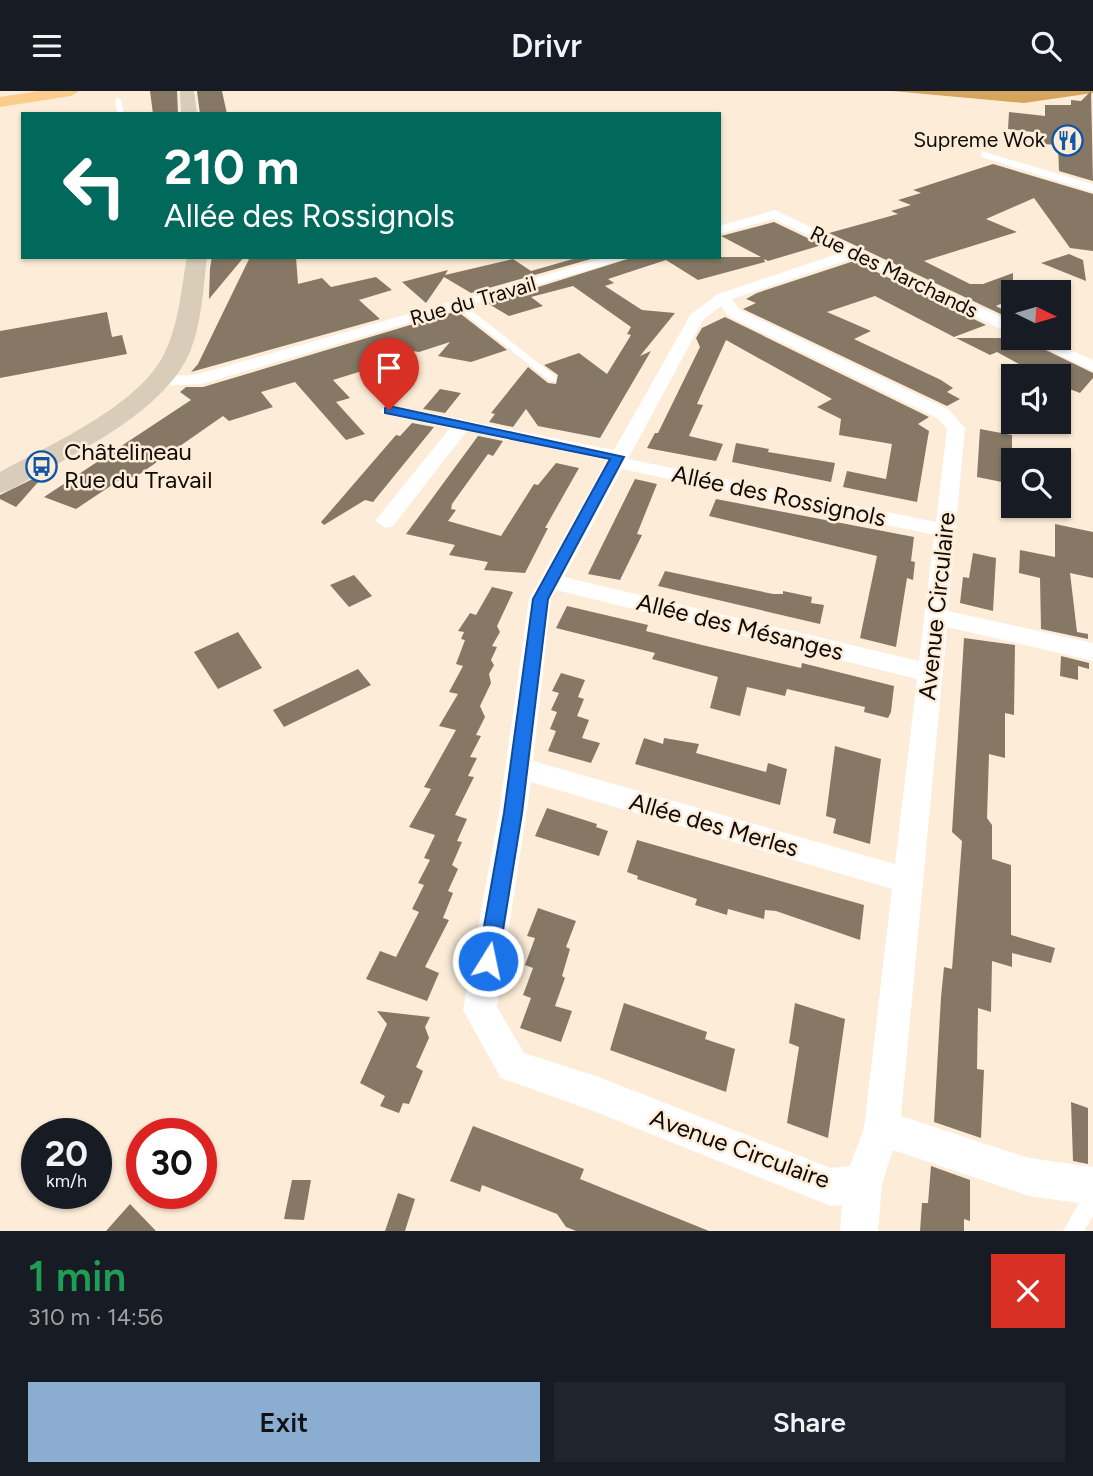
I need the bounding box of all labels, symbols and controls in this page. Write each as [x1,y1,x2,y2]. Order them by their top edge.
icon: menu [28,27,66,65]
text: Drivr [511,27,582,65]
icon: search [1027,27,1065,65]
restaurant icon: Supreme Wok [1051,123,1085,157]
place label: Supreme Wok [913,127,1046,152]
text: 210 m [164,137,299,196]
icon: left [49,140,140,231]
text: Allée des Rossignols [164,197,455,235]
street label: Rue des Marchands [806,220,982,323]
street label: Rue du Travail [407,271,539,330]
north arrow [1001,280,1071,350]
map controls [1001,280,1071,518]
pin [359,338,419,410]
icon: arrive [370,349,408,387]
button: sound [1001,364,1071,434]
place label: Châtelineau Rue du Travail [64,437,212,494]
button: search [1001,448,1071,518]
bus stop icon: Châtelineau Rue du Travail [24,449,58,483]
street label: Allée des Rossignols [669,459,889,532]
street label: Avenue Circulaire [912,511,961,701]
street label: Allée des Mésanges [634,587,846,666]
street label: Allée des Merles [626,787,802,862]
position arrow [451,924,525,998]
street label: Avenue Circulaire [647,1103,834,1194]
speed limit sign: 30 [126,1118,217,1209]
text: 20 [45,1133,88,1175]
text: km/h [46,1170,87,1192]
text: 1 min [28,1251,126,1302]
button: close [991,1254,1065,1328]
text: 310 m · 14:56 [28,1303,163,1331]
button: Exit [28,1382,540,1462]
button: Share [554,1382,1065,1462]

